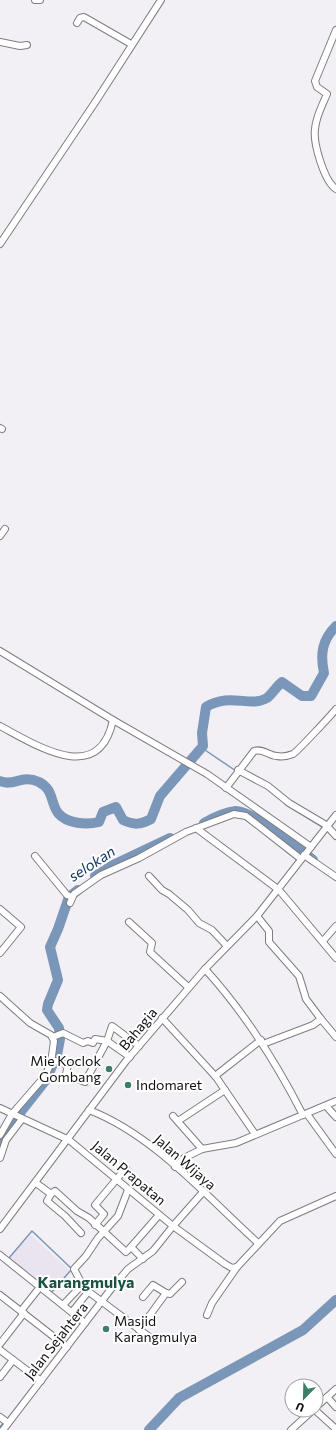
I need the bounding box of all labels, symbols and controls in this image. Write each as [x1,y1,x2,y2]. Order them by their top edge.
water label: selokan [65,841,118,885]
street label: Bahagia [115,1004,160,1053]
place label: Mie Koclok Gombang [30,1052,101,1085]
marker: Mie Koclok Gombang [104,1064,114,1074]
place label: Indomaret [136,1076,203,1093]
marker: Indomaret [123,1080,133,1090]
street label: Jalan Wijaya [151,1130,220,1193]
street label: Jalan Prapatan [89,1137,170,1208]
district label: Karangmulya [37,1272,135,1291]
street label: Jalan Sejahtera [20,1299,91,1383]
place label: Masjid Karangmulya [114,1312,197,1345]
marker: Masjid Karangmulya [101,1324,111,1334]
north arrow [284,1378,324,1418]
text: U [294,1400,306,1415]

